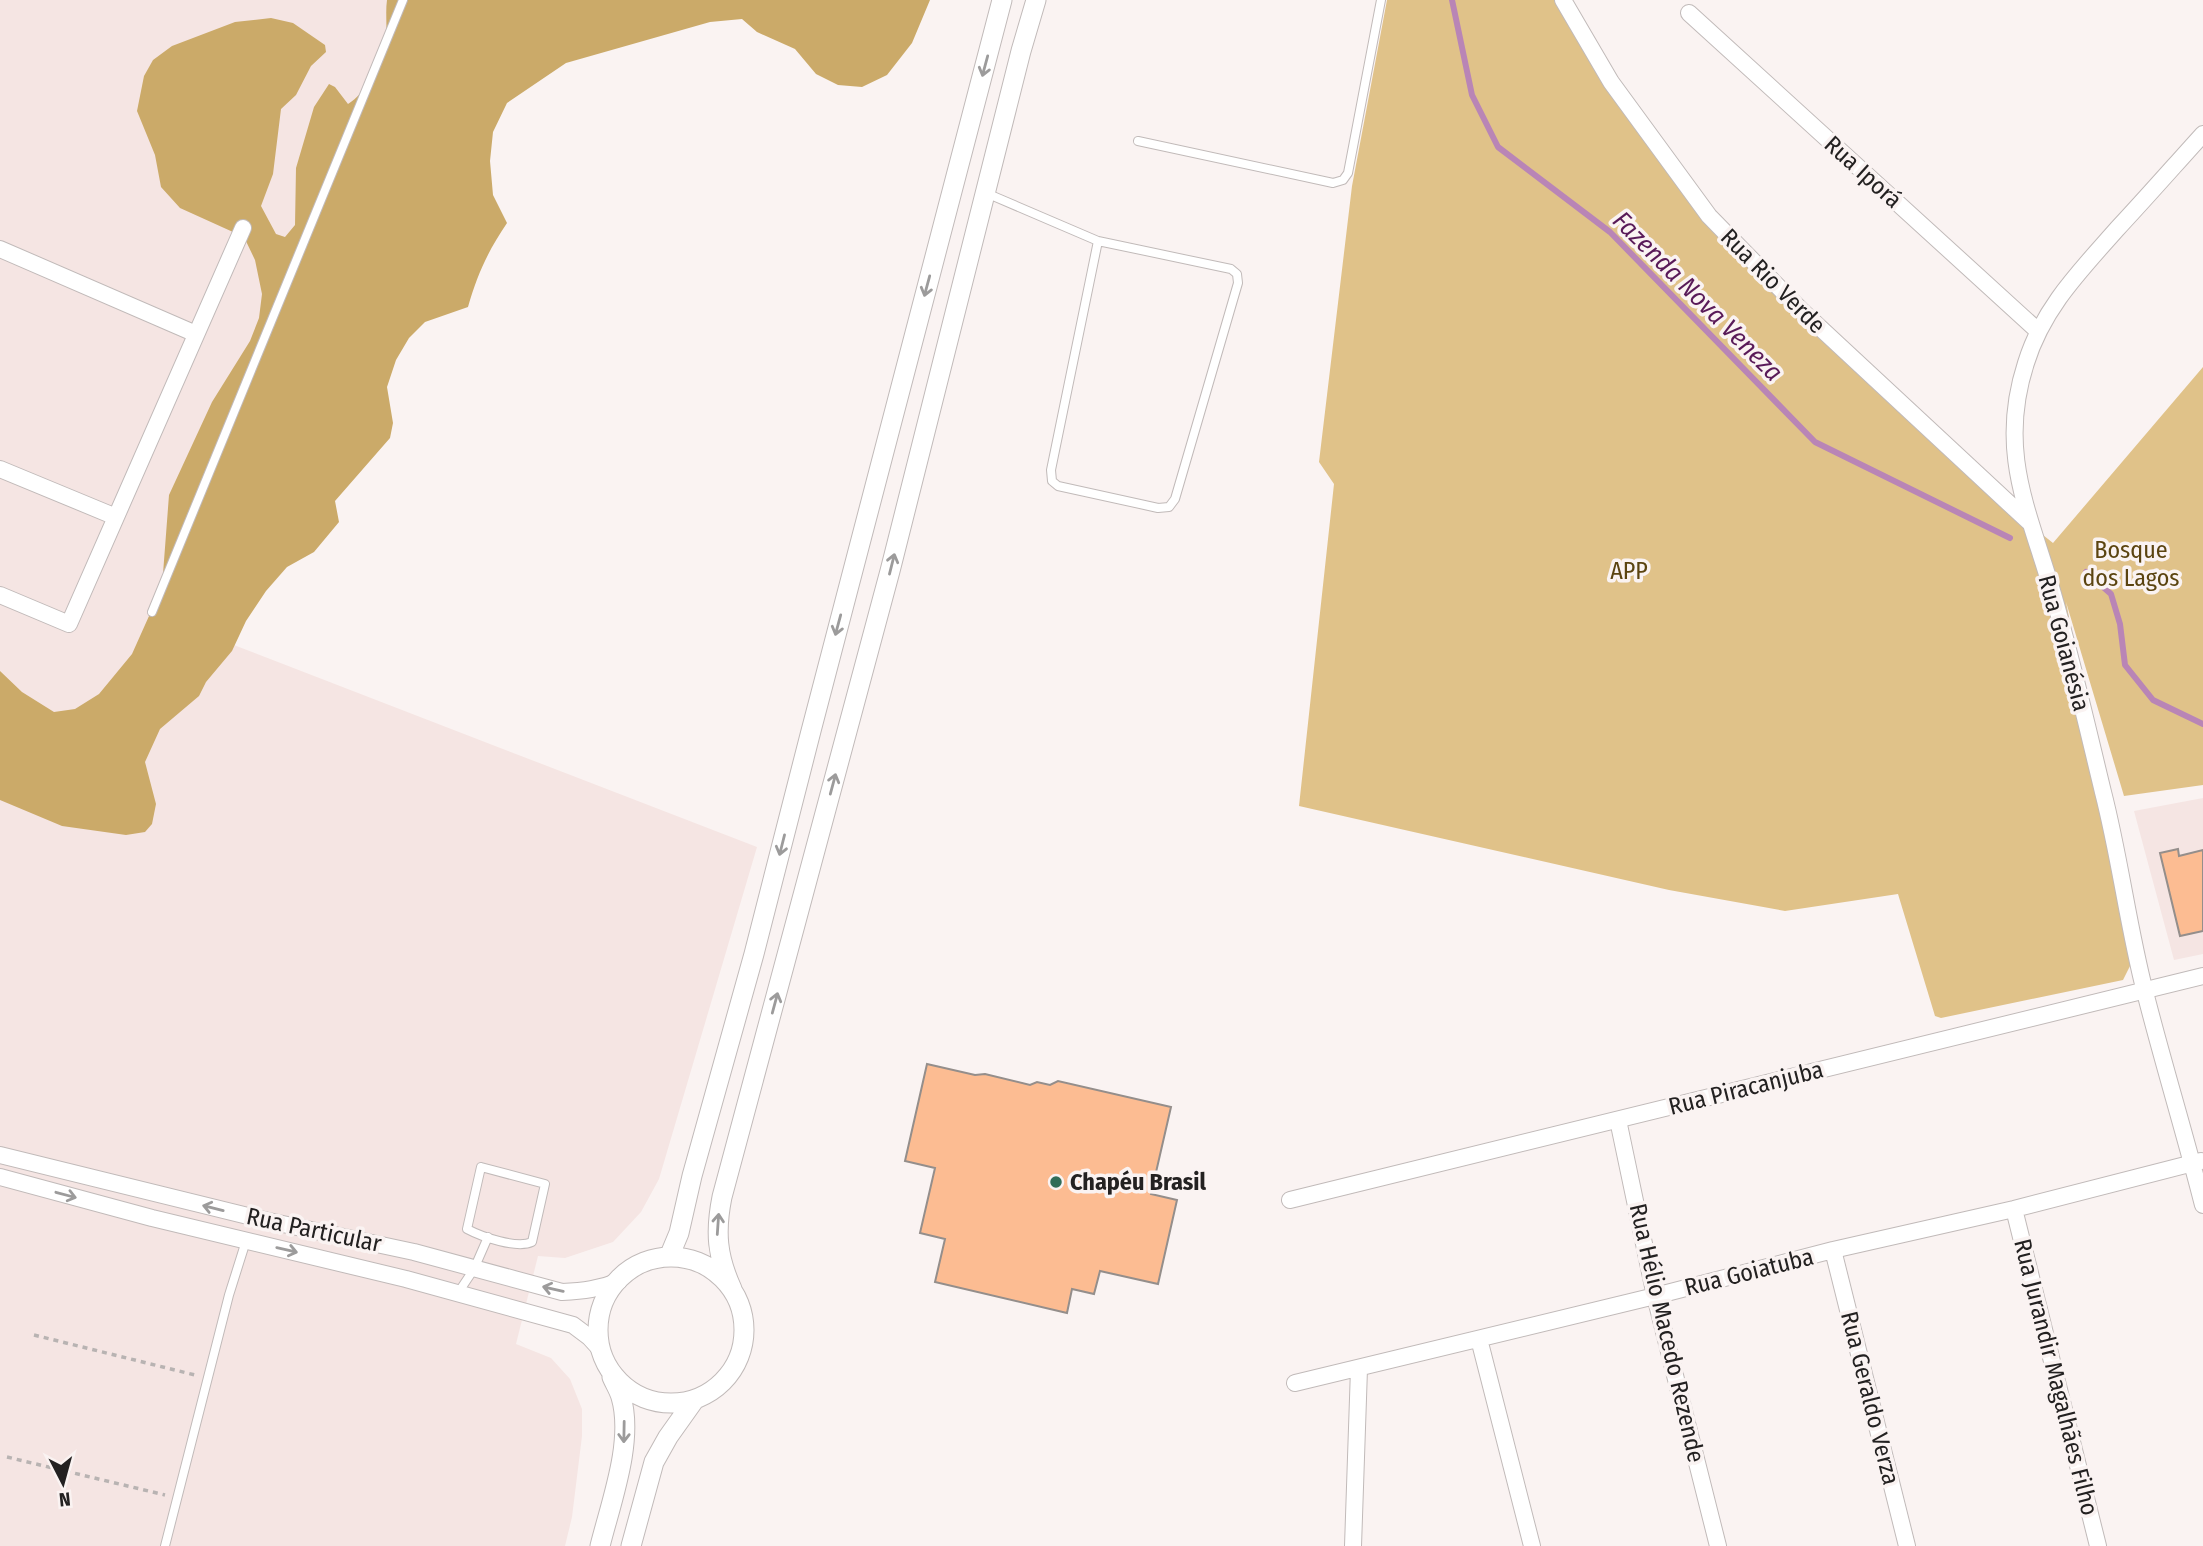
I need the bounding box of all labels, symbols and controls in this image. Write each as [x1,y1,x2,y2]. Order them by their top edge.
one-way arrow [977,55,990,77]
street label: Rua Iporá [1819,130,1907,214]
water label: Fazenda Nova Veneza [1606,205,1789,388]
street label: Rua Rio Verde [1715,223,1831,339]
one-way arrow [920,274,933,297]
park label: Bosque dos Lagos [2082,536,2180,592]
one-way arrow [886,553,899,576]
park label: APP [1610,557,1648,585]
street label: Rua Goianésia [2032,572,2096,714]
one-way arrow [831,613,844,636]
one-way arrow [827,773,840,795]
one-way arrow [775,833,788,856]
one-way arrow [769,993,782,1015]
street label: Rua Piracanjuba [1666,1055,1826,1121]
place label: Chapéu Brasil [1070,1168,1207,1196]
marker: Chapéu Brasil [1048,1174,1064,1190]
one-way arrow [54,1189,77,1202]
one-way arrow [202,1201,225,1214]
street label: Rua Hélio Macedo Rezende [1624,1201,1710,1465]
street label: Rua Particular [244,1202,385,1258]
one-way arrow [712,1212,725,1235]
street label: Rua Jurandir Magalhães Filho [2008,1236,2104,1518]
street label: Rua Goiatuba [1682,1242,1816,1302]
one-way arrow [275,1244,298,1257]
one-way arrow [542,1282,565,1295]
street label: Rua Geraldo Verza [1835,1308,1905,1488]
one-way arrow [618,1420,631,1443]
north arrow [28,1448,98,1518]
text: N [58,1487,72,1511]

